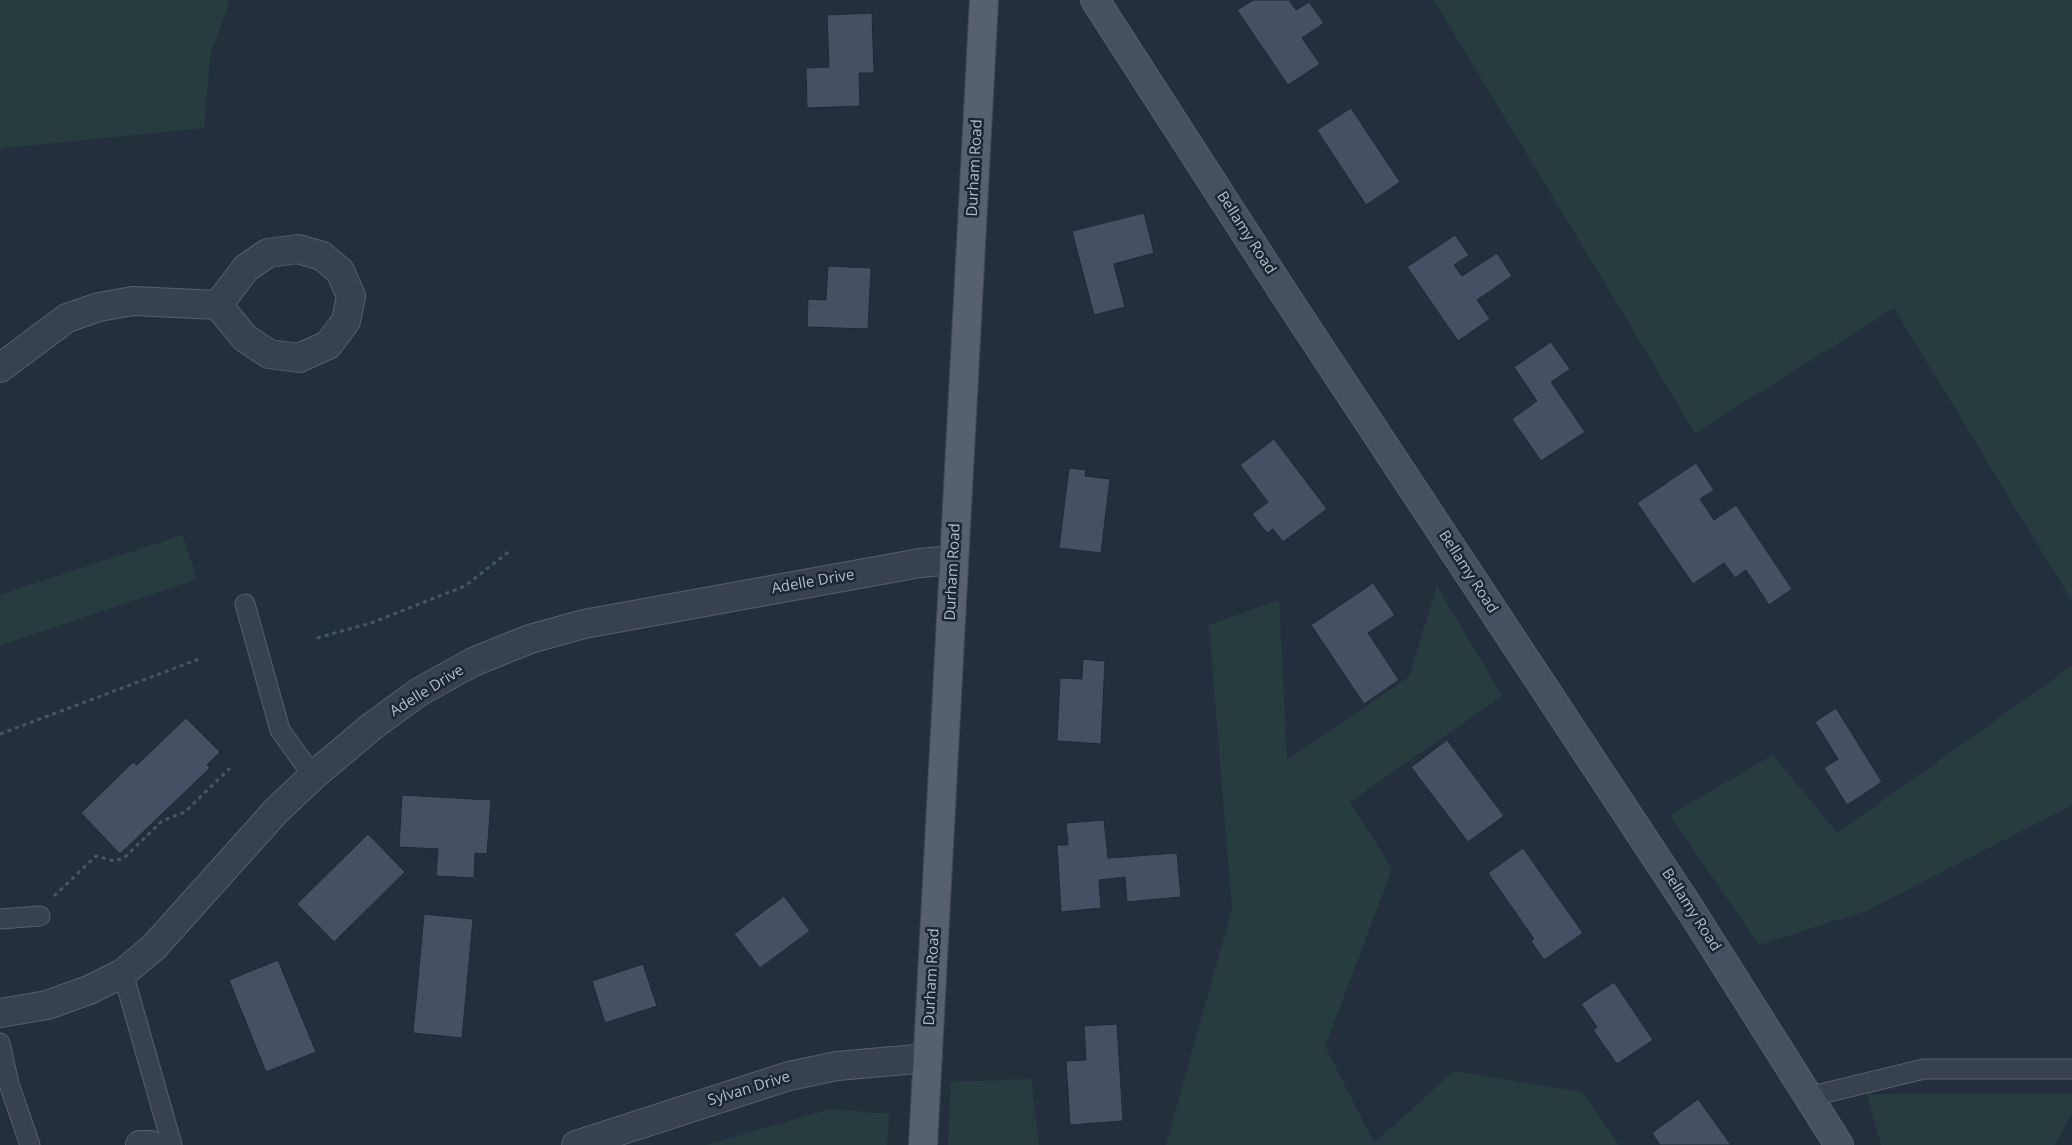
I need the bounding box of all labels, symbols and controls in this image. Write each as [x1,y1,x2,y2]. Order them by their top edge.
street label: Durham Road [963,119,987,217]
street label: Bellamy Road [1213,188,1279,278]
street label: Durham Road [941,523,965,621]
street label: Bellamy Road [1435,527,1501,617]
street label: Adelle Drive [770,566,856,598]
street label: Adelle Drive [387,661,467,721]
street label: Bellamy Road [1658,865,1724,955]
street label: Durham Road [920,928,944,1026]
street label: Sylvan Drive [706,1068,792,1110]

